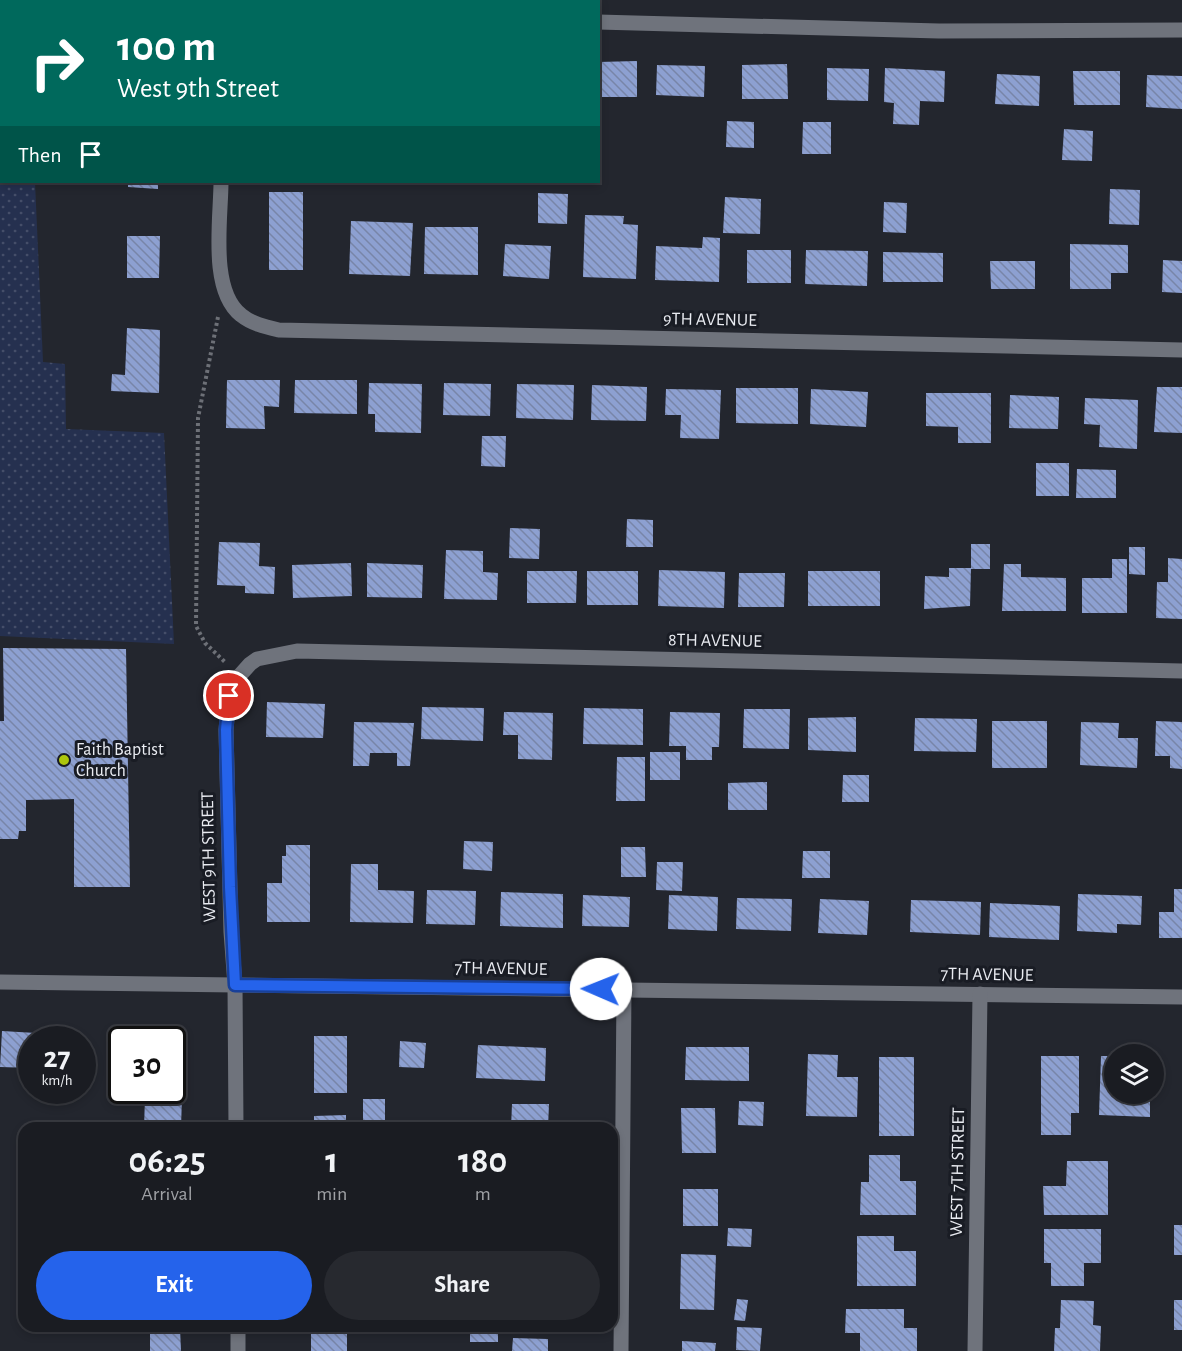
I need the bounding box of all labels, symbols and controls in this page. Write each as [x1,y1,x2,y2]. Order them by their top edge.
icon: right [18,24,96,102]
text: 100 m [117,26,216,68]
text: West 9th Street [117,75,279,102]
icon: arrive [74,138,107,171]
text: Then [18,144,62,166]
street label: 9TH AVENUE [663,310,757,330]
street label: 8TH AVENUE [668,631,762,651]
pin [203,670,254,721]
icon: arrive [212,679,245,712]
place label: Faith Baptist Church [76,741,164,780]
marker: Faith Baptist Church [57,753,71,767]
street label: WEST 9TH STREET [199,791,219,922]
position arrow [569,957,633,1021]
street label: 7TH AVENUE [455,959,548,979]
street label: 7TH AVENUE [941,965,1034,985]
speed limit sign: 30 [108,1026,186,1104]
text: 27 [43,1043,71,1073]
map controls [1104,1044,1164,1104]
button: layers [1104,1044,1164,1104]
text: km/h [42,1073,72,1088]
street label: WEST 7TH STREET [948,1107,968,1237]
text: 06:25 [129,1143,206,1179]
text: 1 [325,1143,338,1179]
text: 180 [458,1143,507,1179]
text: Arrival [141,1184,193,1204]
text: min [316,1184,347,1204]
text: m [475,1184,491,1204]
button: Exit [36,1251,312,1320]
button: Share [324,1251,600,1320]

